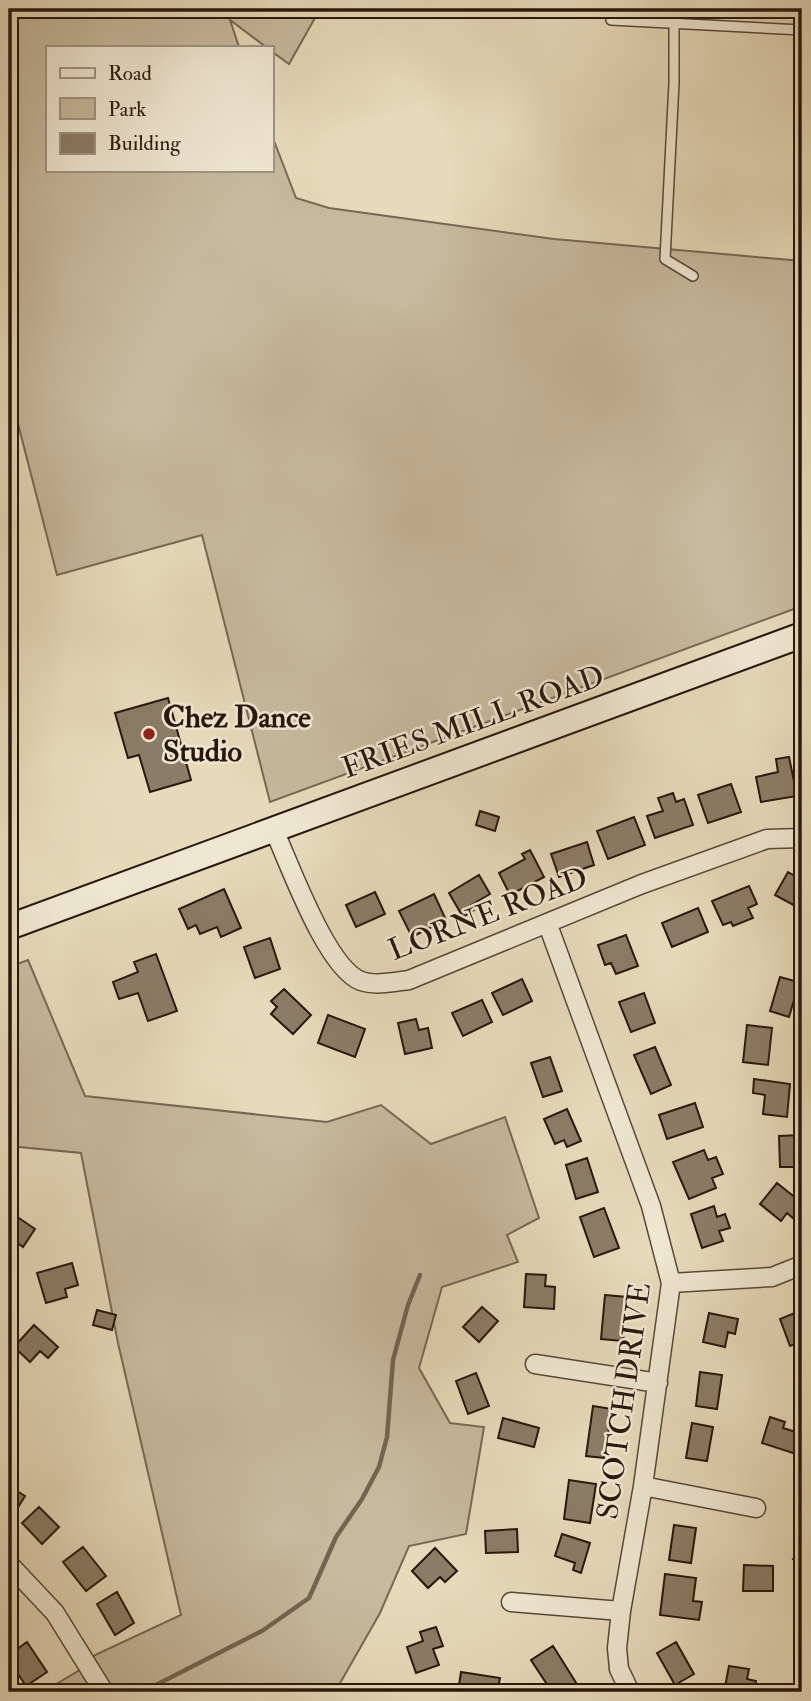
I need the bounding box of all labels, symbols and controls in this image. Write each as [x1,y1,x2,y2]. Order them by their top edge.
legend [46,46,273,172]
text: Road [108,60,153,87]
text: Park [108,96,146,123]
text: Building [108,130,181,157]
street label: FRIES MILL ROAD [337,657,609,787]
place label: Chez Dance Studio [163,699,311,770]
marker: Chez Dance Studio [141,726,157,742]
street label: LORNE ROAD [383,859,593,969]
street label: SCOTCH DRIVE [589,1280,659,1522]

